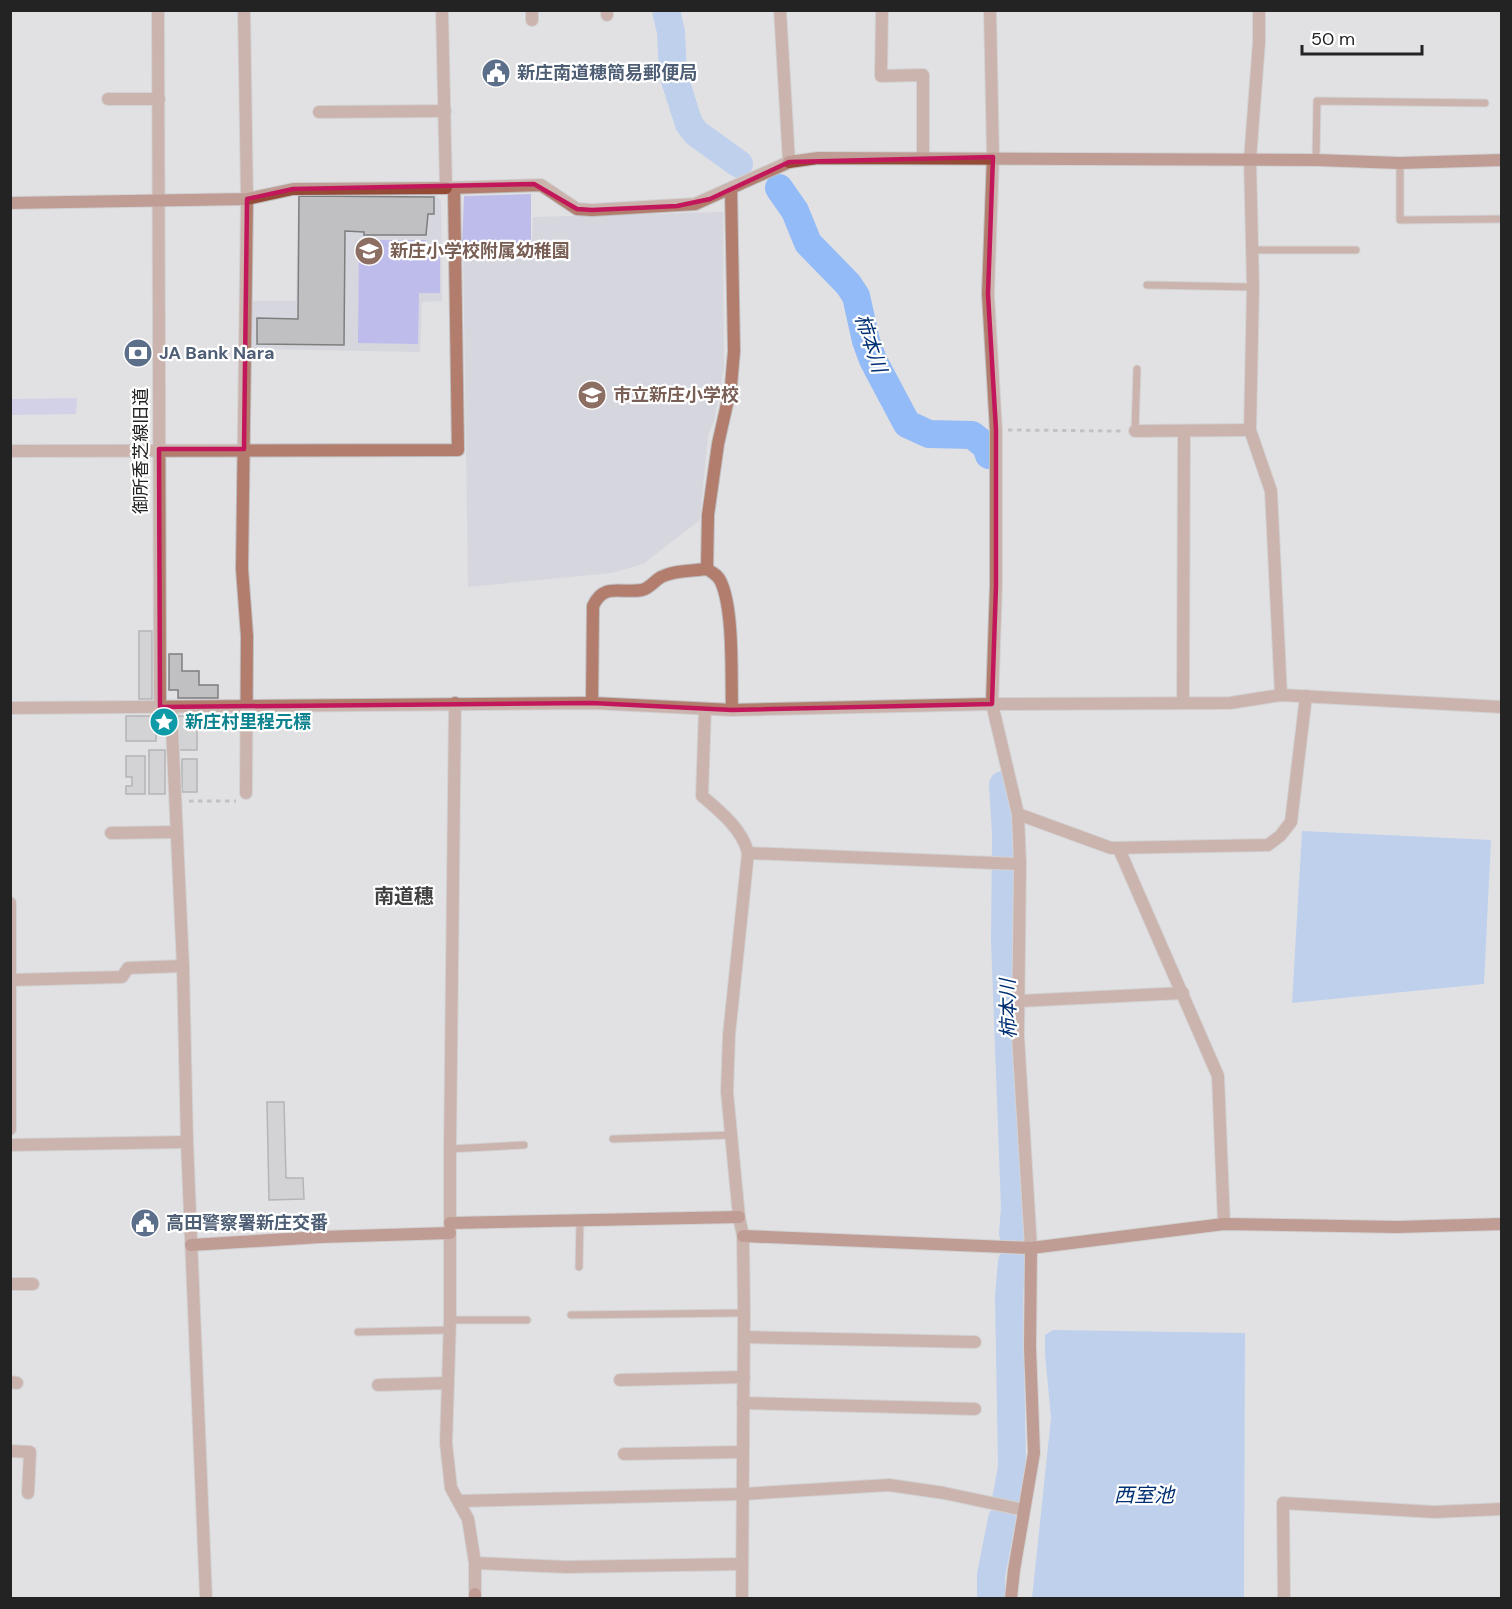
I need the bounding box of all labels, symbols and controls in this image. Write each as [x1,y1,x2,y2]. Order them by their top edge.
scale bar [1302,18,1422,56]
text: 50 m [1311,27,1355,51]
public building icon: 新庄南道穂簡易郵便局 [480,57,512,89]
place label: 新庄南道穂簡易郵便局 [517,61,697,85]
school or university icon: 新庄小学校附属幼稚園 [353,235,385,267]
place label: 新庄小学校附属幼稚園 [390,239,570,263]
water label: 柿本川 [849,310,893,377]
bank icon: JA Bank Nara [122,337,154,369]
place label: JA Bank Nara [159,341,275,365]
school or university icon: 市立新庄小学校 [576,379,608,411]
place label: 市立新庄小学校 [613,383,739,407]
street label: 御所香芝線旧道 [129,388,153,514]
place icon: 新庄村里程元標 [148,706,180,738]
place label: 新庄村里程元標 [185,710,311,734]
district label: 南道穗 [374,883,434,909]
water label: 柿本川 [994,977,1022,1039]
public building icon: 高田警察署新庄交番 [129,1207,161,1239]
place label: 高田警察署新庄交番 [166,1211,328,1235]
water label: 西室池 [1114,1482,1176,1508]

